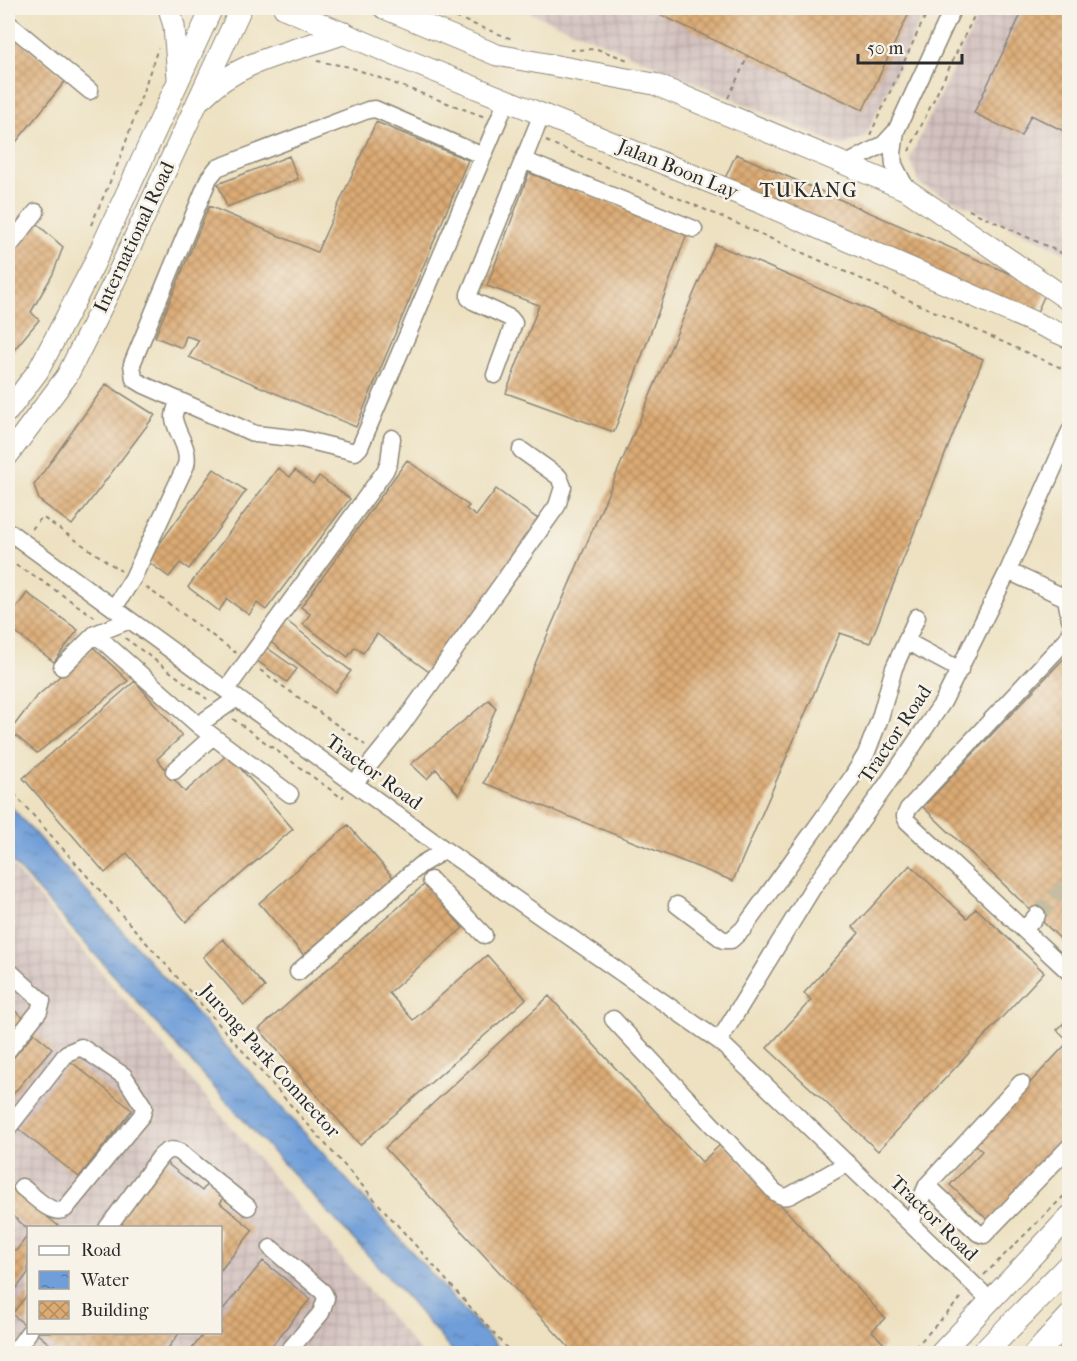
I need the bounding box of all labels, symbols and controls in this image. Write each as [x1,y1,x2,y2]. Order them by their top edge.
scale bar [858,27,962,65]
text: 50 m [867,38,904,59]
street label: Jalan Boon Lay [613,134,743,204]
street label: International Road [89,157,179,316]
district label: TUKANG [760,178,858,202]
street label: Tractor Road [854,680,937,787]
street label: Tractor Road [321,729,427,815]
street label: Jurong Park Connector [194,978,345,1143]
street label: Tractor Road [885,1170,983,1266]
legend [27,1226,222,1334]
text: Road [81,1240,121,1261]
text: Water [80,1270,129,1291]
text: Building [81,1300,149,1321]

